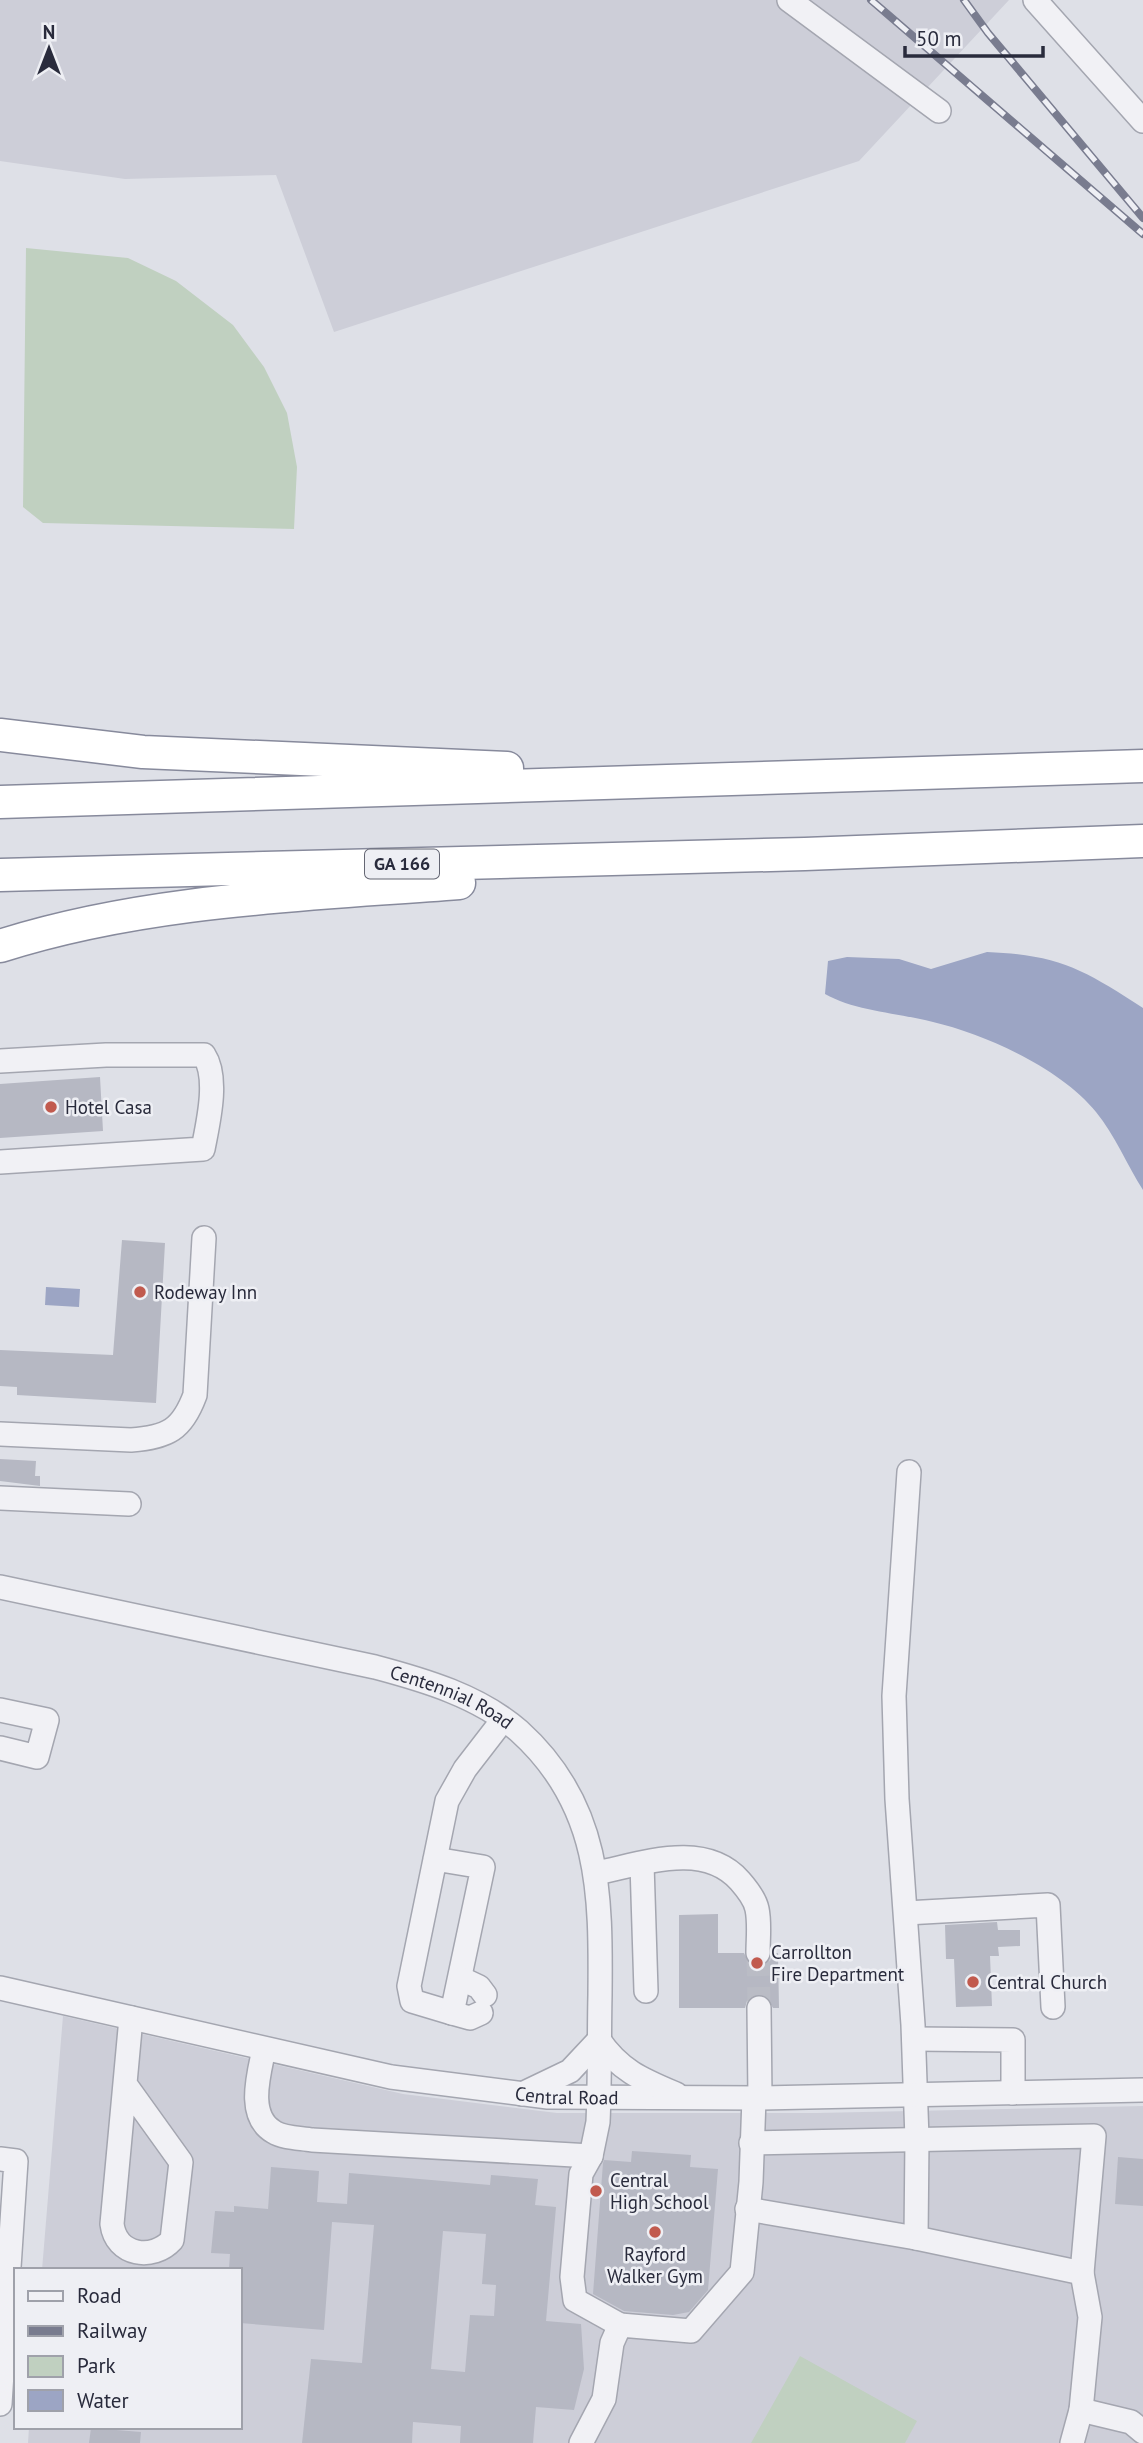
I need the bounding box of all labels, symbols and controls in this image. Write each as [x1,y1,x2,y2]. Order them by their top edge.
north arrow [14,14,84,84]
scale bar [905,14,1043,58]
text: N [43,20,55,44]
text: 50 m [916,25,962,52]
road number: GA 166 [365,850,439,878]
place label: Hotel Casa [65,1095,152,1119]
marker: Hotel Casa [43,1099,59,1115]
place label: Rodeway Inn [154,1280,257,1304]
marker: Rodeway Inn [132,1284,148,1300]
street label: Centennial Road [387,1660,518,1734]
place label: Carrollton Fire Department [771,1940,905,1986]
marker: Carrollton Fire Department [749,1955,765,1971]
place label: Central Church [987,1970,1107,1994]
marker: Central Church [965,1974,981,1990]
street label: Central Road [514,2081,619,2109]
place label: Central High School [610,2168,709,2214]
marker: Central High School [588,2183,604,2199]
marker: Rayford Walker Gym [647,2224,663,2240]
place label: Rayford Walker Gym [607,2242,703,2288]
legend [14,2268,242,2429]
text: Road [77,2282,121,2309]
text: Railway [77,2317,147,2344]
text: Park [77,2352,116,2379]
text: Water [77,2387,129,2414]

